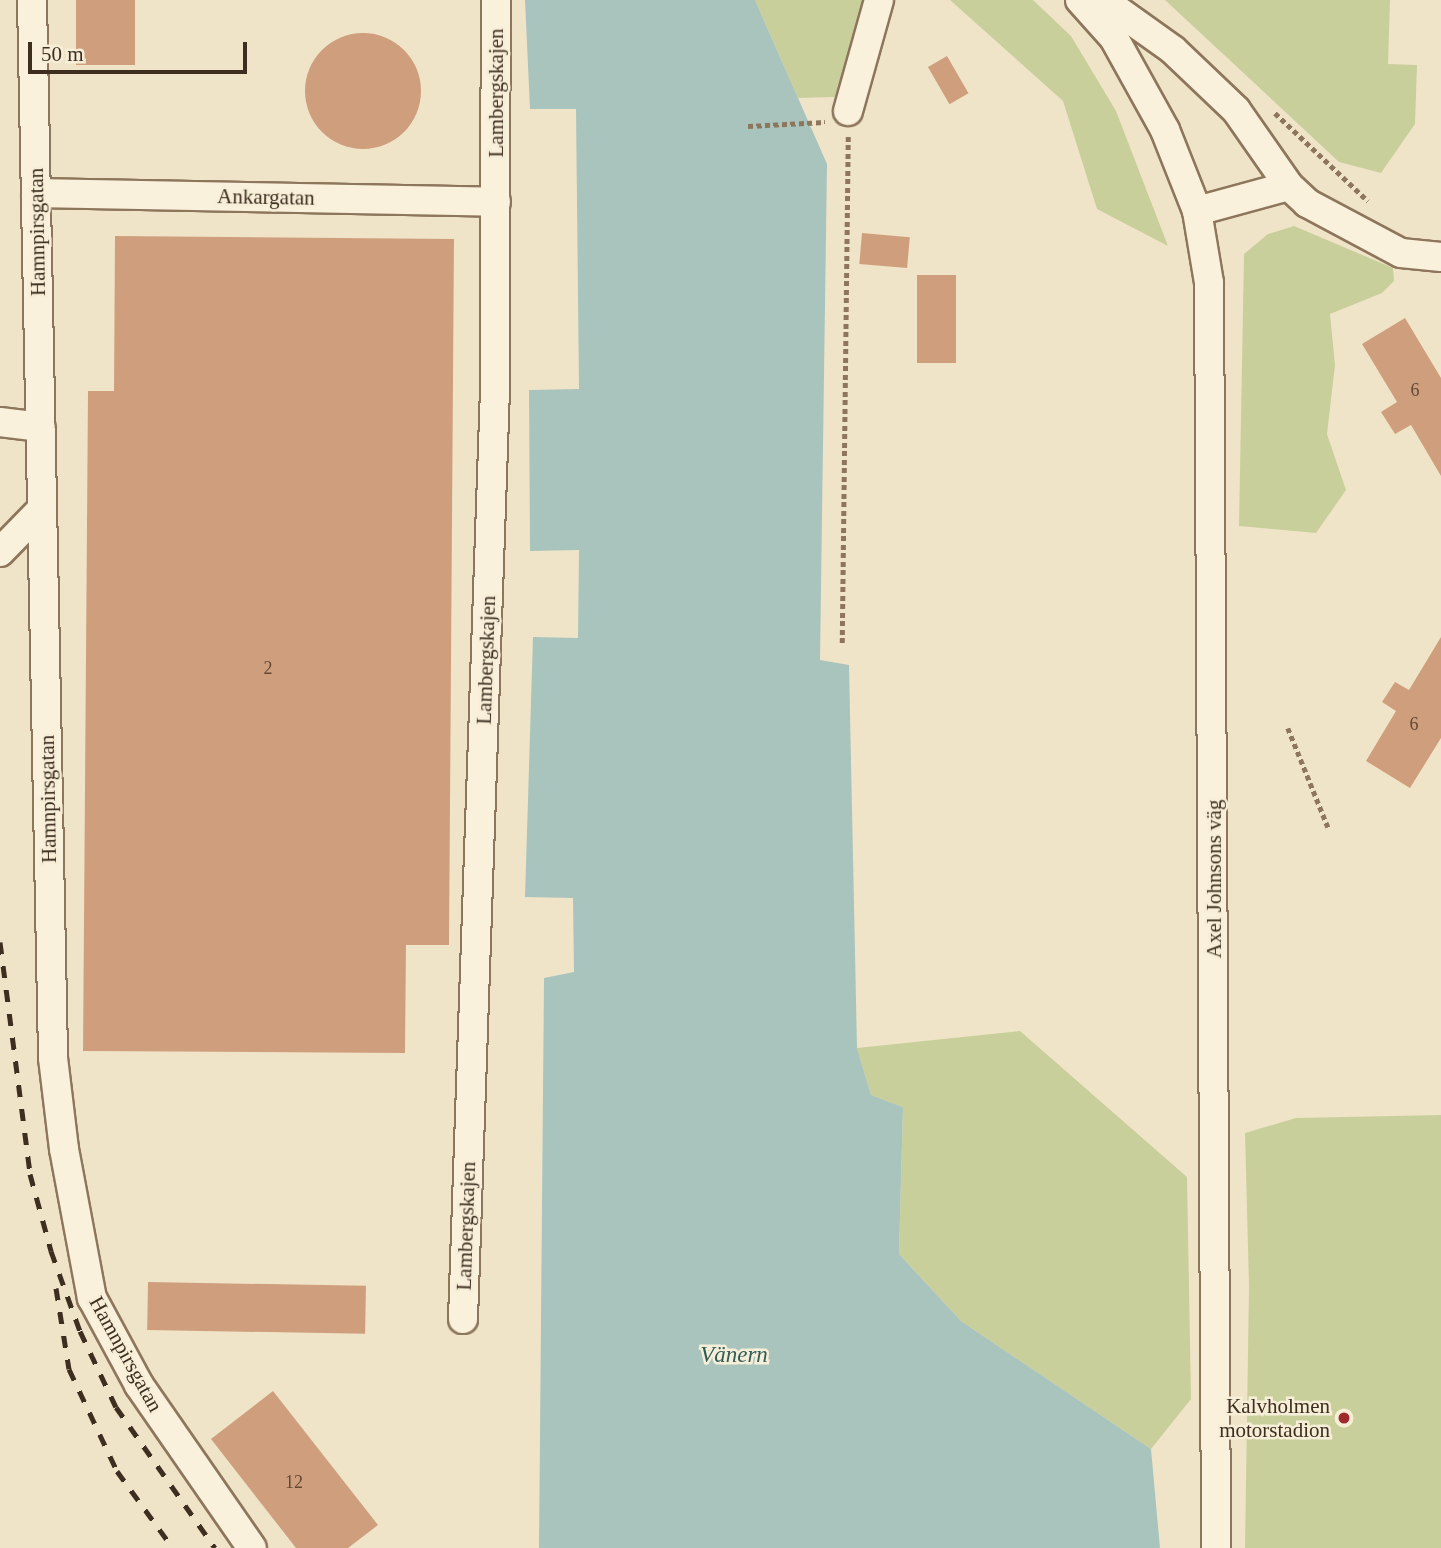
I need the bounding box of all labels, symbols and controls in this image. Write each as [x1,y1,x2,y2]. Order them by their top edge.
scale bar [32,28,250,72]
street label: Lambergskajen [483,28,509,158]
text: 50 m [41,42,84,66]
street label: Hamnpirsgatan [23,168,51,296]
street label: Ankargatan [217,184,315,210]
house number: 6 [1410,379,1420,401]
street label: Lambergskajen [471,595,501,725]
house number: 2 [264,657,272,679]
house number: 6 [1410,713,1418,735]
street label: Hamnpirsgatan [34,735,62,863]
street label: Axel Johnsons väg [1201,800,1227,958]
street label: Lambergskajen [451,1161,481,1291]
street label: Hamnpirsgatan [84,1292,168,1416]
water label: Vänern [700,1341,768,1369]
place label: Kalvholmen motorstadion [1219,1393,1330,1443]
marker: Kalvholmen motorstadion [1336,1410,1352,1426]
house number: 12 [285,1471,303,1493]

